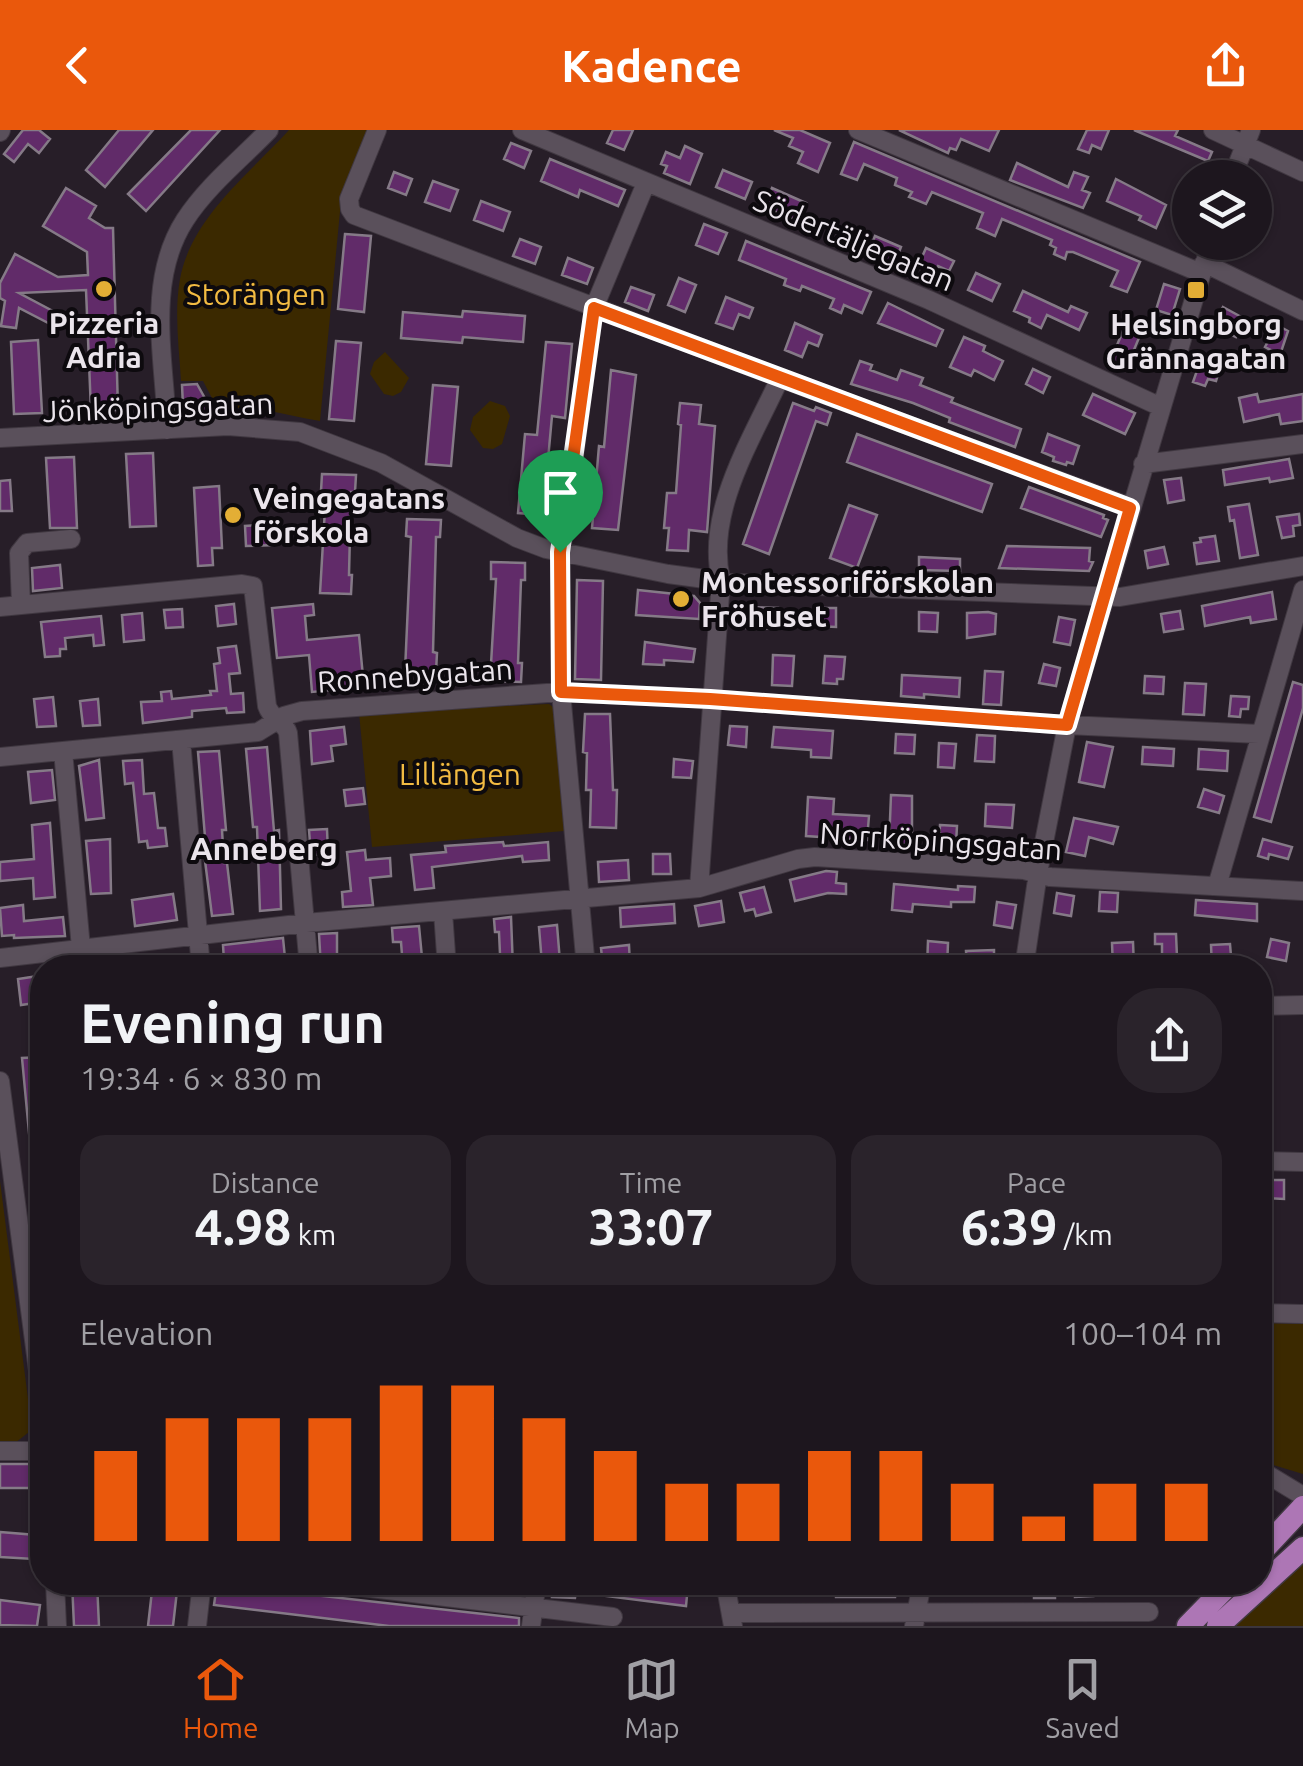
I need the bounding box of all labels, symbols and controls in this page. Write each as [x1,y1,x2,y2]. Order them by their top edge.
icon: back [50,38,105,93]
icon: share [1198,38,1253,93]
text: Kadence [561,40,742,91]
map controls [1172,160,1272,260]
button: layers [1172,160,1272,260]
street label: Södertäljegatan [749,182,959,298]
park label: Storängen [186,277,326,311]
marker: Pizzeria Adria [93,278,115,300]
marker: Helsingborg Grännagatan [1185,279,1207,301]
place label: Pizzeria Adria [49,306,159,374]
place label: Helsingborg Grännagatan [1106,307,1286,375]
street label: Jönköpingsgatan [42,386,274,428]
pin [518,450,603,553]
icon: arrive [533,465,588,520]
place label: Veingegatans förskola [253,481,445,549]
marker: Veingegatans förskola [222,504,244,526]
place label: Montessoriförskolan Fröhuset [701,565,994,633]
marker: Montessoriförskolan Fröhuset [670,588,692,610]
street label: Ronnebygatan [316,651,514,699]
park label: Lillängen [399,757,521,791]
street label: Norrköpingsgatan [819,816,1063,866]
district label: Anneberg [190,830,338,866]
button: share [1117,988,1222,1093]
text: Evening run [80,992,385,1053]
text: 19:34 · 6 × 830 m [80,1060,322,1096]
text: Distance [211,1167,320,1198]
text: Time [620,1167,682,1198]
text: Pace [1007,1167,1066,1198]
text: 4.98 [195,1198,291,1254]
text: 33:07 [588,1198,714,1254]
text: 6:39 [961,1198,1058,1254]
text: km [291,1219,336,1250]
text: /km [1058,1219,1113,1250]
text: Elevation [80,1315,213,1351]
text: 100–104 m [1063,1315,1222,1351]
tab: Home [183,1652,259,1743]
tab: Map [624,1652,680,1743]
tab: Saved [1045,1652,1120,1743]

